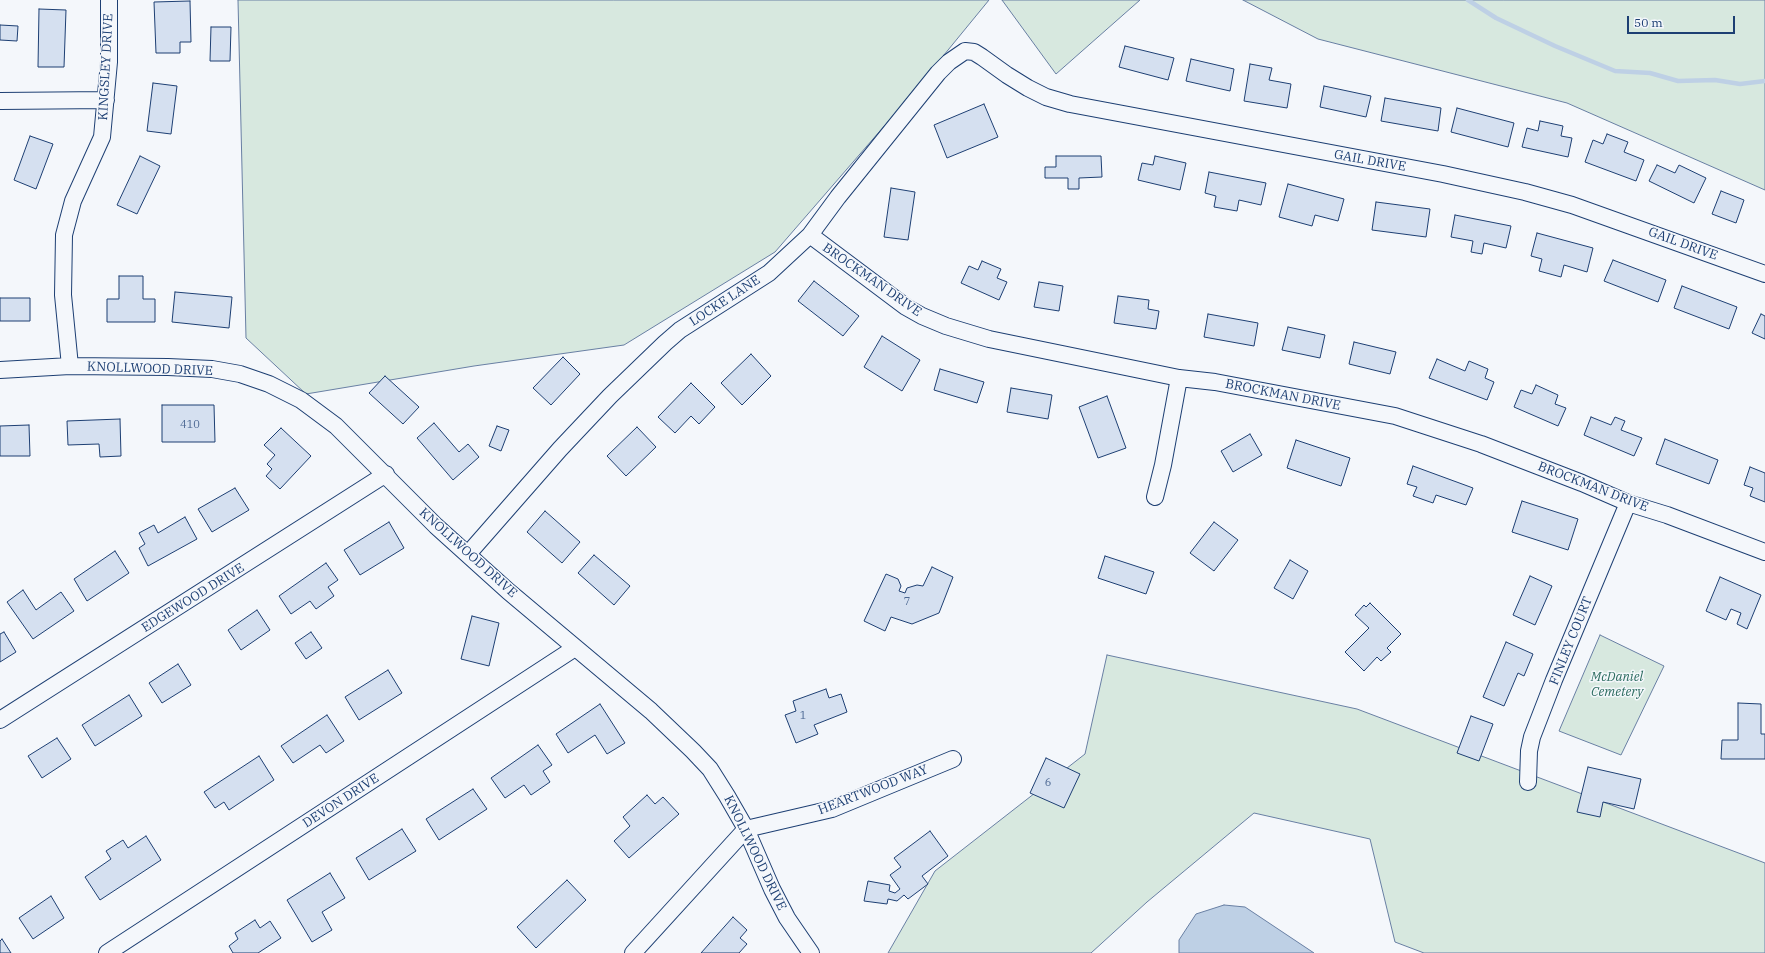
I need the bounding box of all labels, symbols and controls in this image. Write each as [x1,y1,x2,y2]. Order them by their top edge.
scale bar [1629,8,1737,34]
street label: KINGSLEY DRIVE [95,13,117,121]
text: 50 m [1634,15,1663,30]
street label: GAIL DRIVE [1333,147,1407,175]
street label: GAIL DRIVE [1646,224,1720,264]
street label: BROCKMAN DRIVE [820,240,924,320]
street label: LOCKE LANE [687,272,763,330]
street label: KNOLLWOOD DRIVE [87,359,213,379]
street label: BROCKMAN DRIVE [1224,376,1342,414]
house number: 410 [180,418,200,432]
street label: BROCKMAN DRIVE [1536,459,1650,515]
street label: KNOLLWOOD DRIVE [416,505,520,601]
street label: EDGEWOOD DRIVE [139,560,247,636]
house number: 7 [904,595,910,609]
street label: FINLEY COURT [1546,595,1596,687]
park label: McDaniel Cemetery [1591,669,1643,700]
house number: 1 [800,709,806,723]
street label: HEARTWOOD WAY [816,762,930,818]
street label: DEVON DRIVE [300,771,382,831]
house number: 6 [1045,776,1051,790]
street label: KNOLLWOOD DRIVE [720,793,790,913]

